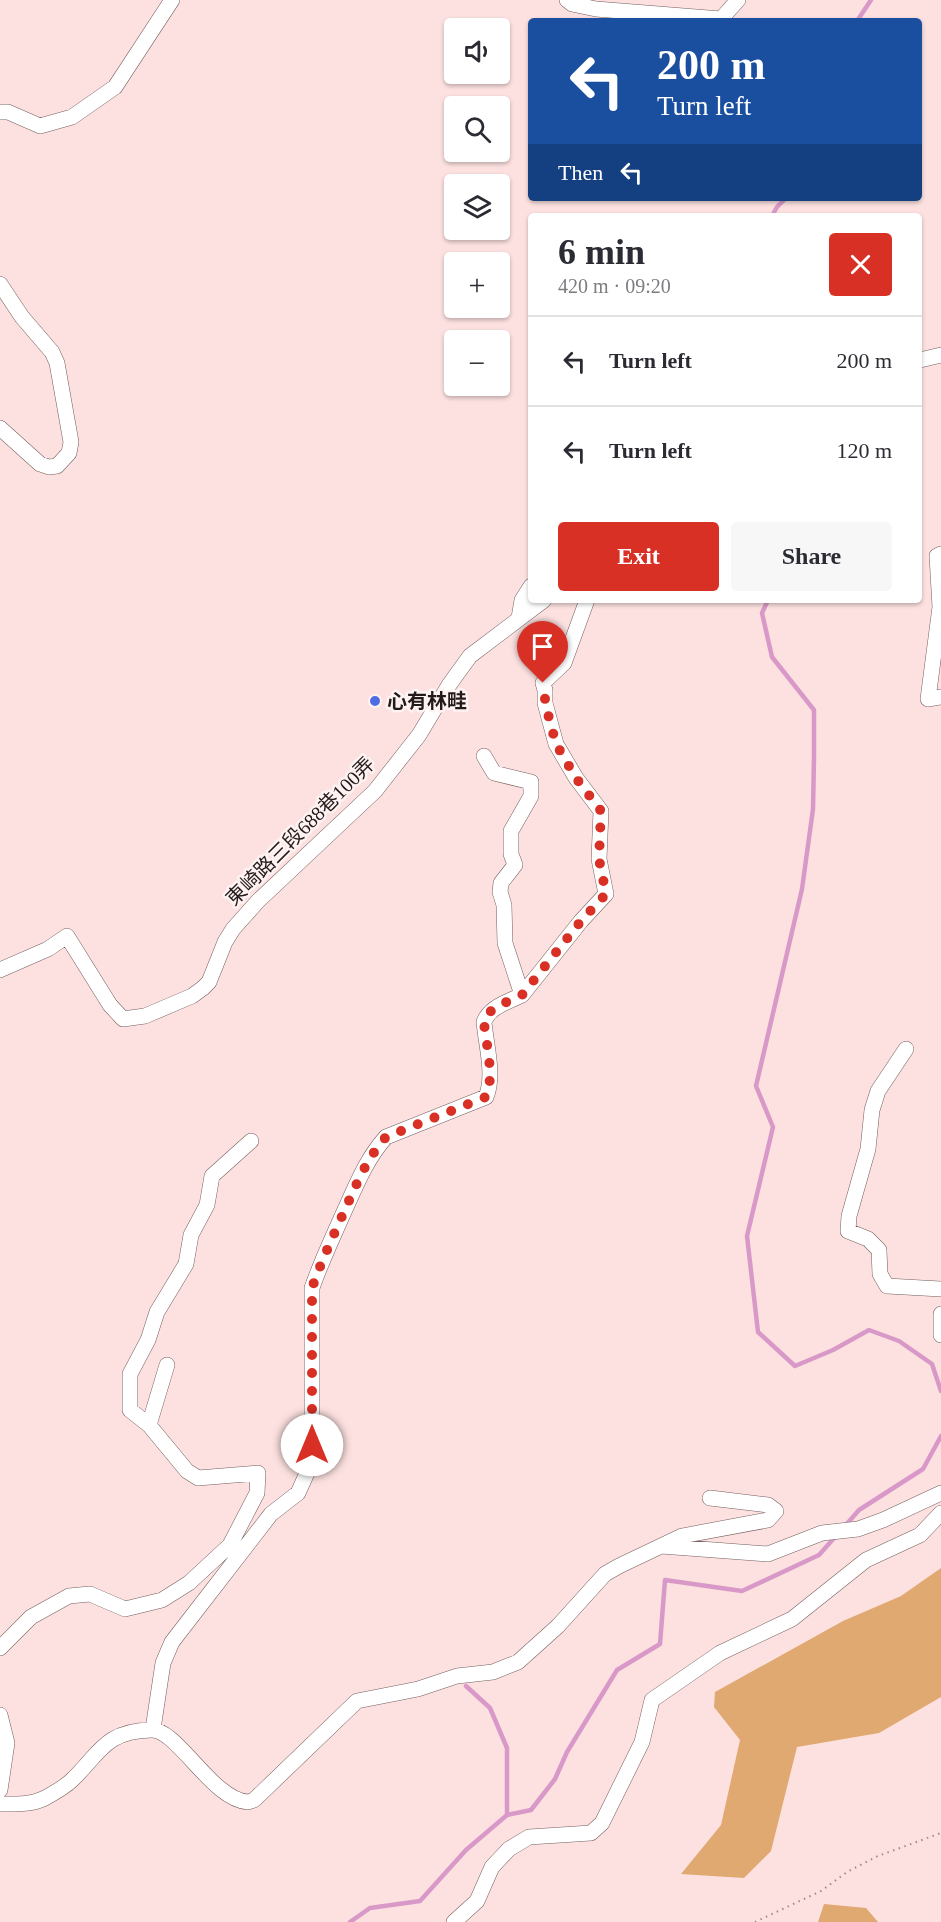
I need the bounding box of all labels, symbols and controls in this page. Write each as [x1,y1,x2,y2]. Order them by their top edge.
map controls [444,18,510,396]
button: sound [444,18,510,84]
icon: left [558,42,636,120]
text: 200 m [657,42,766,88]
text: Turn left [657,91,751,121]
button: search [444,96,510,162]
icon: left [615,156,648,189]
text: Then [558,160,603,185]
button: layers [444,174,510,240]
text: 6 min [558,232,645,272]
button: close [829,233,892,296]
button: + [444,252,510,318]
text: 420 m · 09:20 [558,275,671,297]
button: − [444,330,510,396]
icon: left [558,345,591,378]
text: Turn left [609,348,692,373]
text: 200 m [836,348,892,373]
icon: left [558,435,591,468]
text: Turn left [609,438,692,463]
text: 120 m [836,438,892,463]
button: Exit [558,522,719,591]
button: Share [731,522,892,591]
pin [517,621,568,683]
icon: arrive [526,630,559,663]
place label: 心有林畦 [387,690,467,712]
marker: 心有林畦 [368,694,382,708]
street label: 東崎路三段688巷100弄 [222,753,378,909]
position arrow [280,1413,344,1477]

